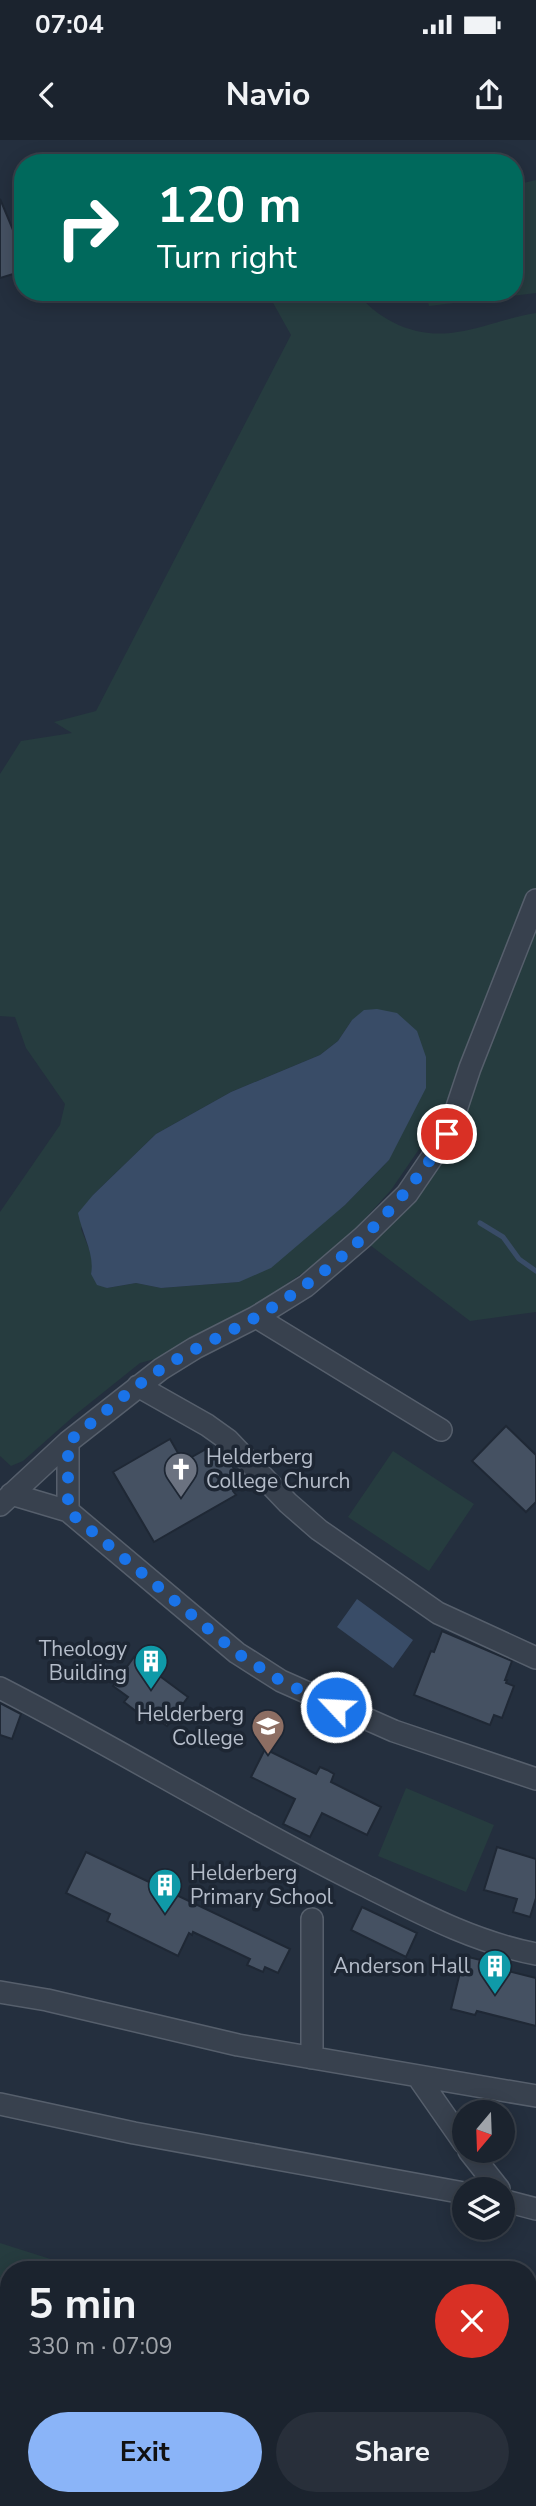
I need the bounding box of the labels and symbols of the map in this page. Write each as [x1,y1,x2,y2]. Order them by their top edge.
pin [417,1104,477,1164]
place label: Helderberg College Church [206,1443,350,1495]
church icon: Helderberg College Church [162,1450,200,1499]
place label: Theology Building [39,1635,127,1687]
building icon: Theology Building [132,1642,170,1691]
position arrow [299,1670,373,1744]
place label: Helderberg College [137,1700,244,1752]
school or university icon: Helderberg College [249,1707,287,1756]
place label: Helderberg Primary School [190,1859,334,1911]
building icon: Helderberg Primary School [146,1866,184,1915]
building icon: Anderson Hall [476,1947,514,1996]
place label: Anderson Hall [333,1952,471,1980]
north arrow [452,2100,514,2163]

